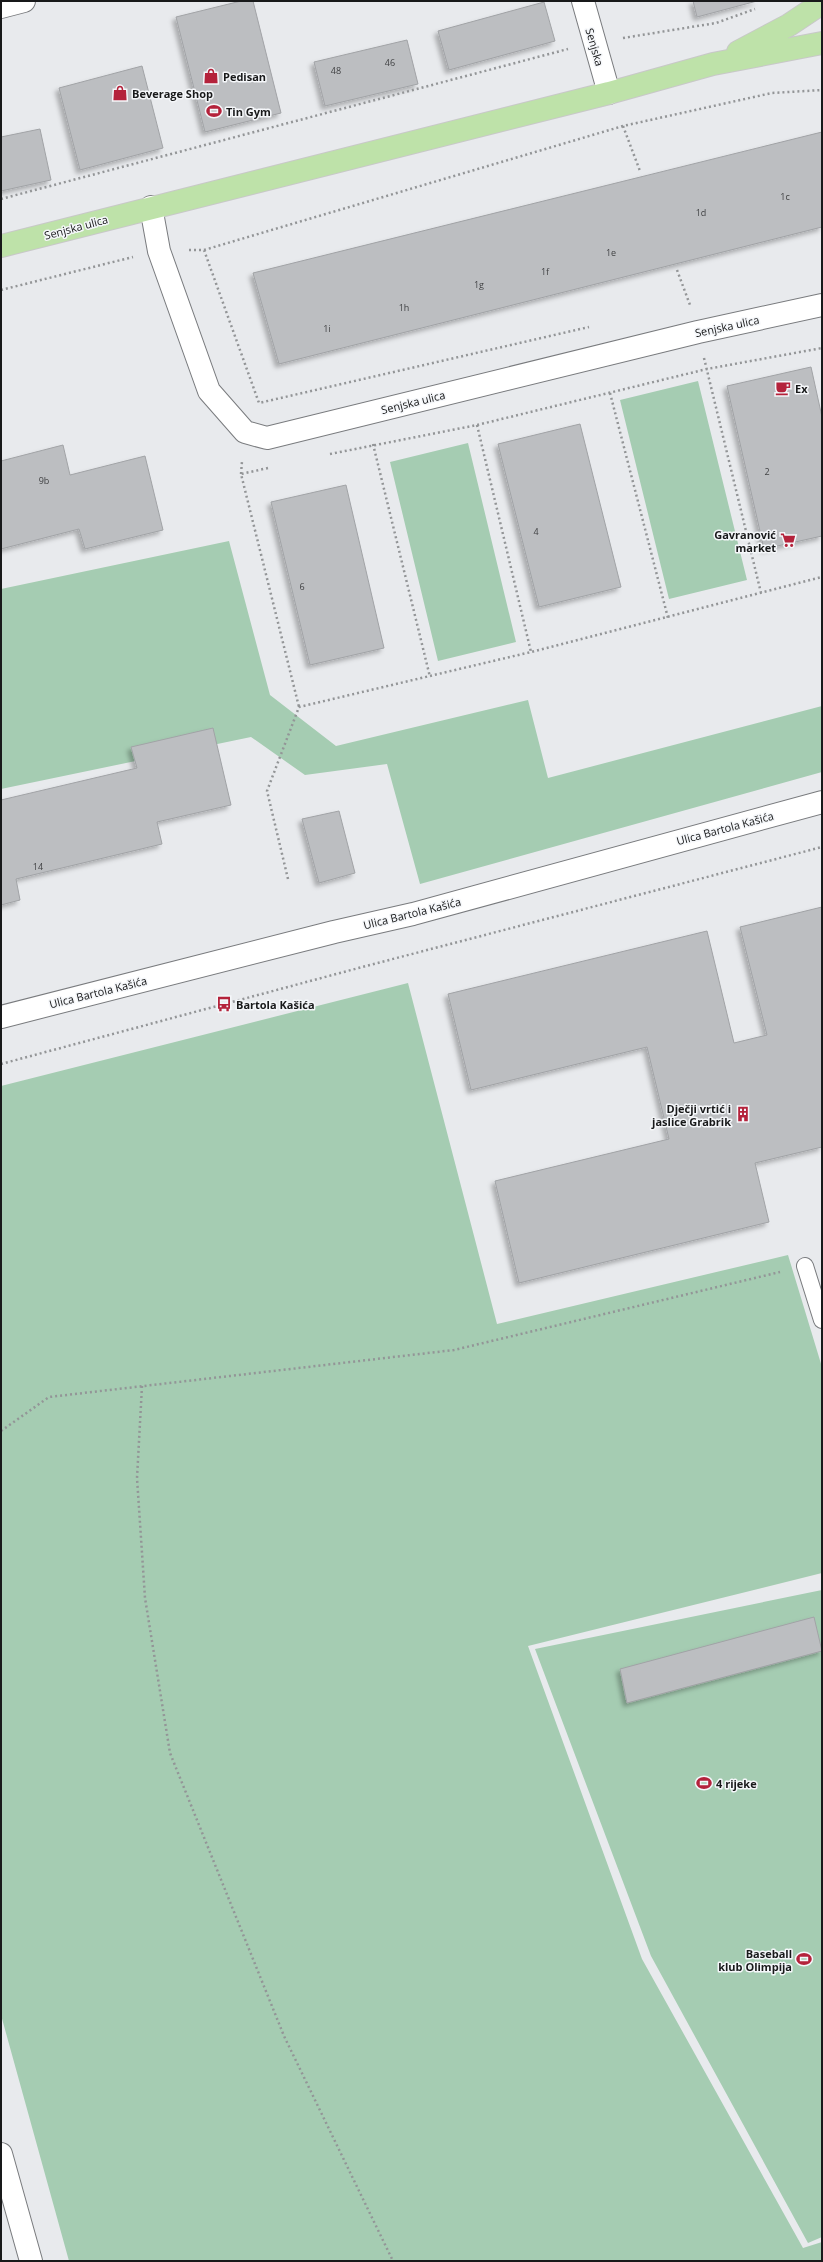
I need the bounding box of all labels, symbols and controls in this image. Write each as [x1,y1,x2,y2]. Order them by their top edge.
street label: Senjska [582,26,608,68]
house number: 46 [385,56,395,69]
house number: 48 [331,64,341,77]
shop icon: Pedisan [202,67,220,85]
place label: Pedisan [223,69,266,84]
shop icon: Beverage Shop [111,84,129,102]
place label: Beverage Shop [132,86,213,101]
sports icon: Tin Gym [205,102,223,120]
place label: Tin Gym [226,104,271,119]
house number: 1c [780,190,790,203]
house number: 1d [696,206,706,219]
street label: Senjska ulica [42,211,110,243]
house number: 1e [606,246,616,259]
house number: 1f [541,265,550,278]
house number: 1g [474,278,484,291]
house number: 1h [399,301,409,314]
street label: Senjska ulica [693,312,761,340]
house number: 1i [323,322,331,335]
cafe icon: Ex [774,379,792,397]
place label: Ex [795,381,808,396]
street label: Senjska ulica [379,387,447,417]
house number: 2 [764,465,770,478]
house number: 9b [39,474,49,487]
house number: 4 [533,525,539,538]
place label: Gavranović market [714,527,776,555]
supermarket icon: Gavranović market [779,531,797,549]
house number: 6 [299,580,305,593]
street label: Ulica Bartola Kašića [675,808,775,848]
house number: 14 [33,860,43,873]
street label: Ulica Bartola Kašića [362,894,462,932]
street label: Ulica Bartola Kašića [48,973,148,1011]
bus stop icon: Bartola Kašića [215,995,233,1013]
place label: Bartola Kašića [236,997,315,1012]
place label: Dječji vrtić i jaslice Grabrik [651,1101,731,1129]
building icon: Dječji vrtić i jaslice Grabrik [734,1105,752,1123]
sports icon: 4 rijeke [695,1774,713,1792]
place label: 4 rijeke [716,1776,757,1791]
place label: Baseball klub Olimpija [718,1946,792,1974]
sports icon: Baseball klub Olimpija [795,1950,813,1968]

